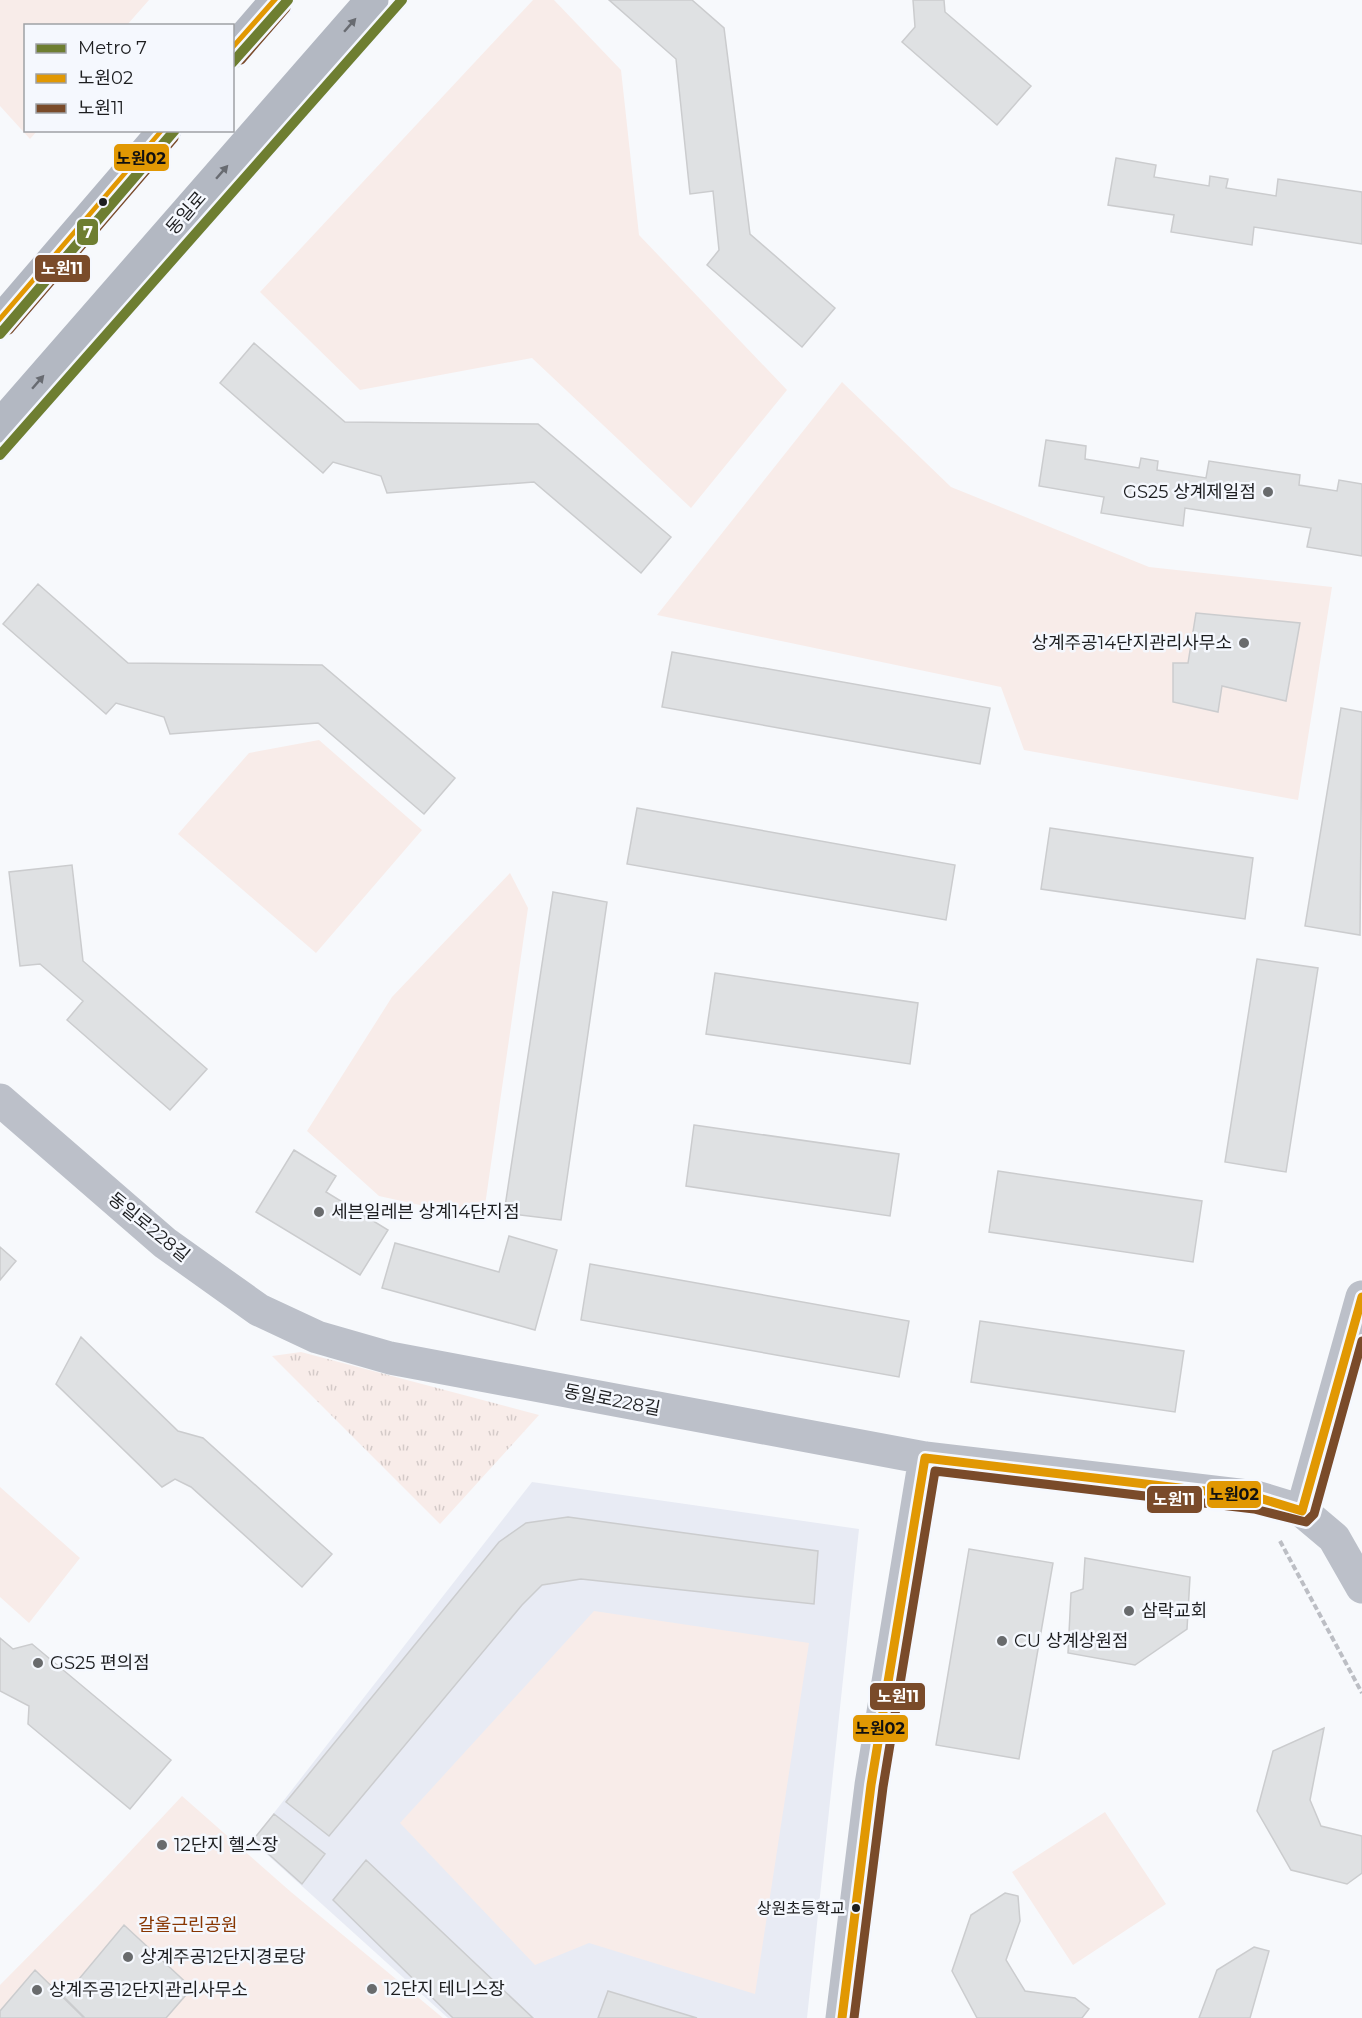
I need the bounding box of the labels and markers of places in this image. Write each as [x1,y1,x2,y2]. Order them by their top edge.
unlabelled marker [97,196,109,208]
place label: GS25 상계제일점 [1123,481,1256,503]
marker: GS25 상계제일점 [1261,485,1275,499]
place label: 상계주공14단지관리사무소 [1031,632,1232,654]
marker: 상계주공14단지관리사무소 [1237,636,1251,650]
place label: 세븐일레븐 상계14단지점 [331,1201,520,1223]
marker: 세븐일레븐 상계14단지점 [312,1205,326,1219]
place label: 삼락교회 [1141,1600,1207,1622]
marker: 삼락교회 [1122,1604,1136,1618]
place label: CU 상계상원점 [1014,1630,1129,1652]
marker: CU 상계상원점 [995,1634,1009,1648]
place label: GS25 편의점 [50,1652,150,1674]
marker: GS25 편의점 [31,1656,45,1670]
place label: 12단지 헬스장 [174,1834,278,1856]
marker: 12단지 헬스장 [155,1838,169,1852]
place label: 상원초등학교 [757,1899,845,1918]
marker: 상원초등학교 [850,1902,862,1914]
place label: 상계주공12단지경로당 [140,1946,306,1968]
marker: 상계주공12단지경로당 [121,1950,135,1964]
place label: 12단지 테니스장 [384,1978,505,2000]
place label: 상계주공12단지관리사무소 [49,1979,248,2001]
marker: 12단지 테니스장 [365,1982,379,1996]
marker: 상계주공12단지관리사무소 [30,1983,44,1997]

